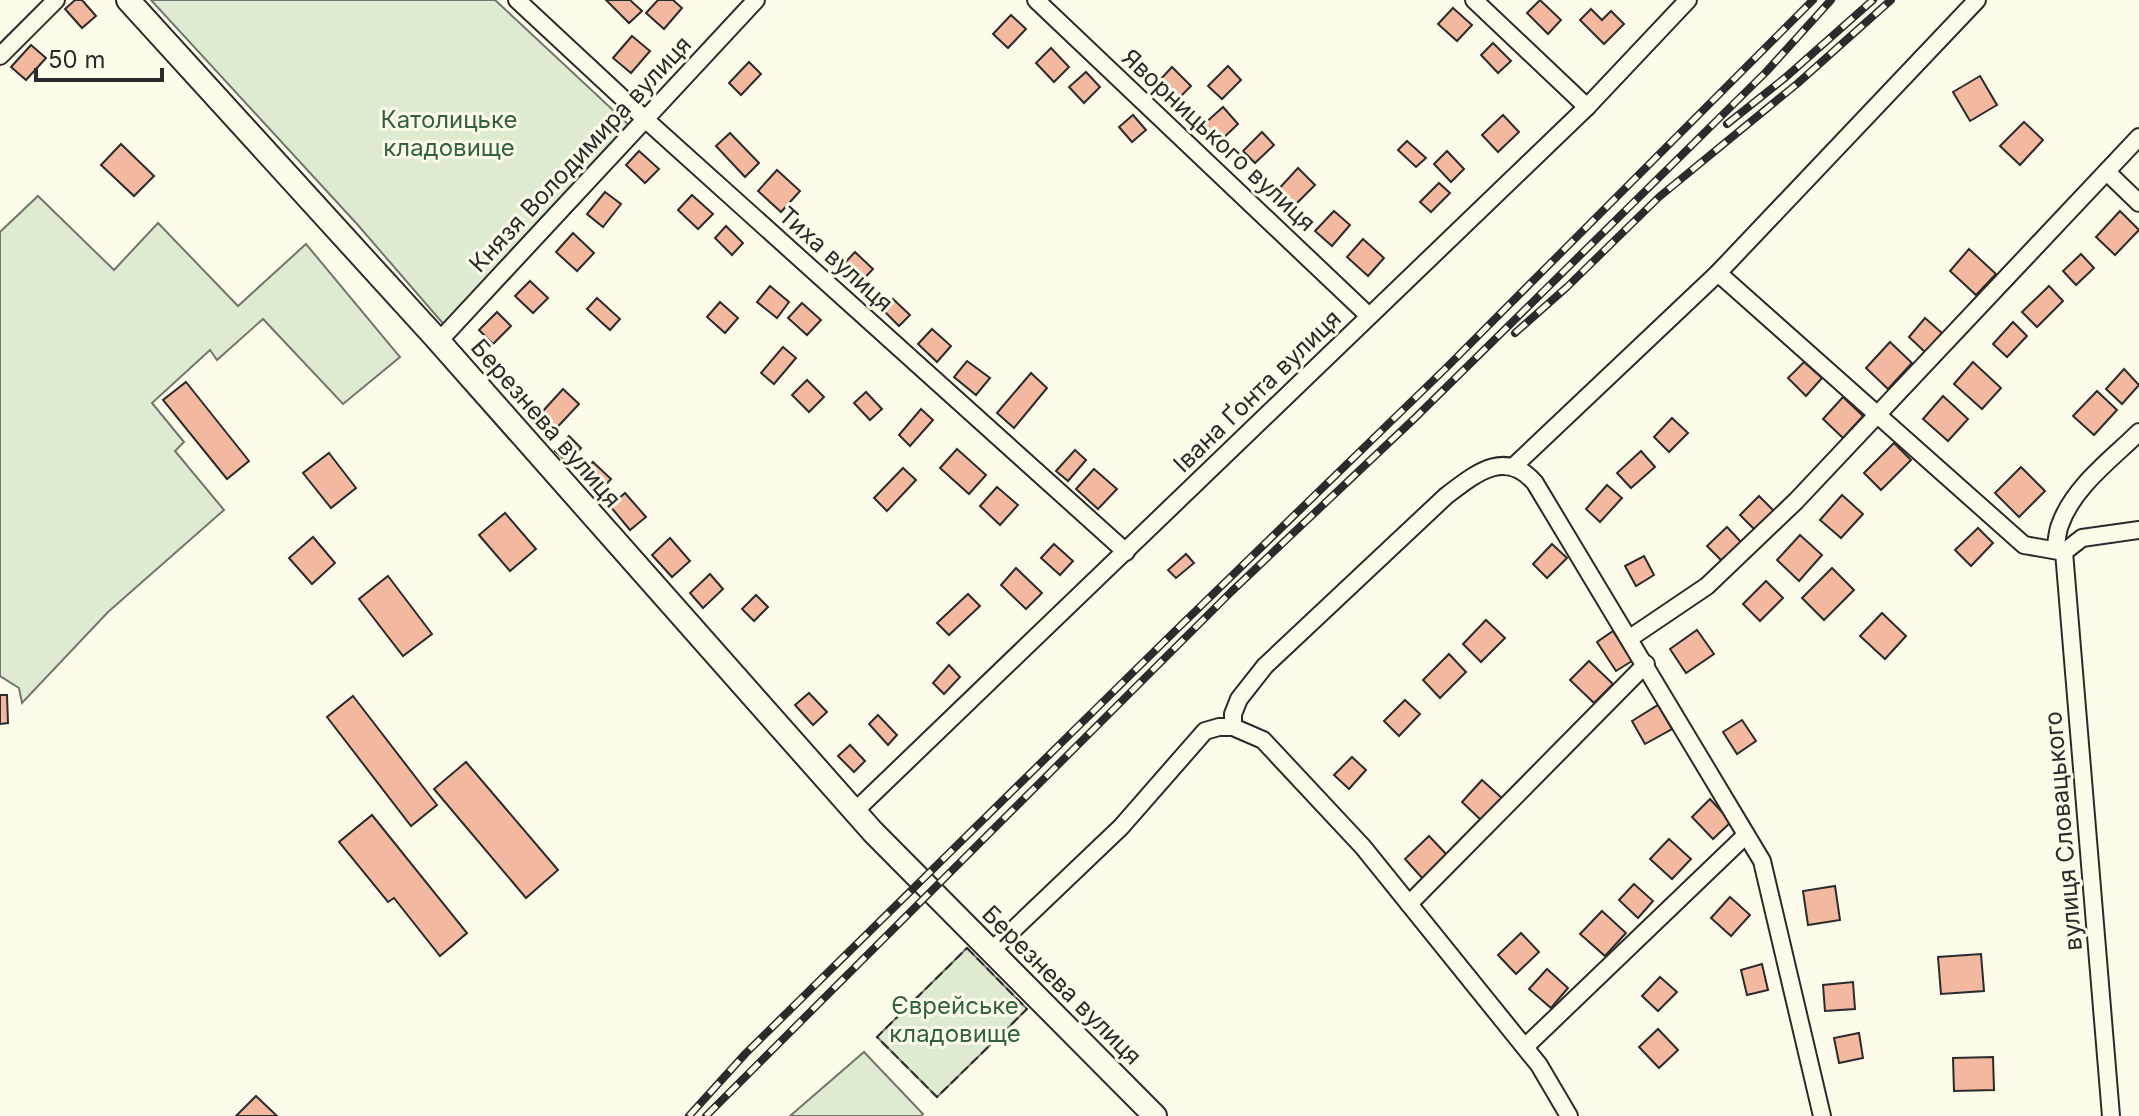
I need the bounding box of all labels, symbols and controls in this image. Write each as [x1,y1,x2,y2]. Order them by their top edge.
street label: Князя Володимира вулиця [463,30,697,278]
scale bar [36,32,162,82]
street label: Яворницького вулиця [1116,43,1322,237]
text: 50 m [48,45,106,74]
park label: Католицьке кладовище [381,105,517,162]
street label: Тиха вулиця [773,200,899,318]
street label: Івана Ґонта вулиця [1167,304,1347,478]
street label: Березнева вулиця [465,333,627,513]
street label: вулиця Словацького [2038,710,2088,952]
street label: Березнева вулиця [976,899,1148,1071]
park label: Єврейське кладовище [889,991,1021,1048]

